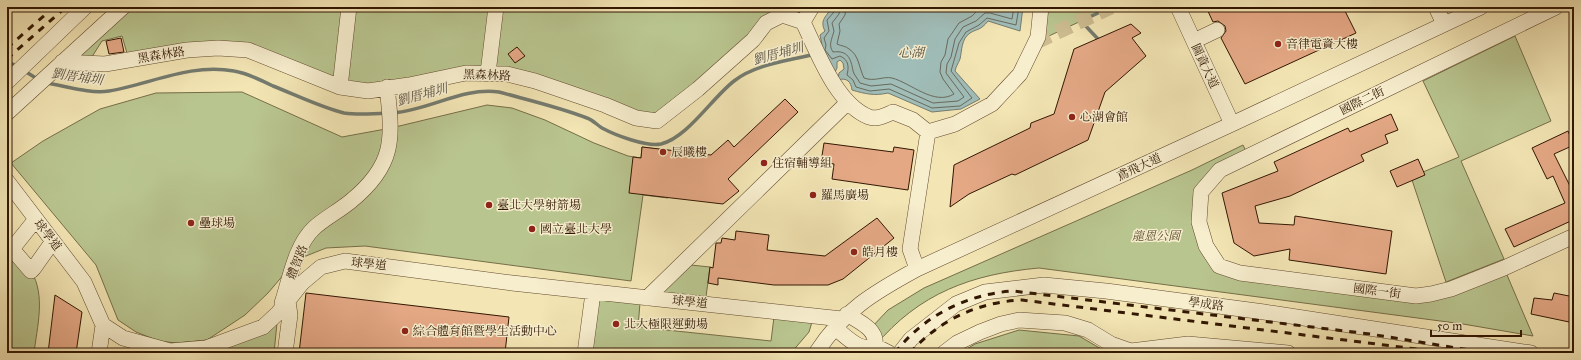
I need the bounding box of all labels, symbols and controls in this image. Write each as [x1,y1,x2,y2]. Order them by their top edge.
place label: 音律電資大樓 [1286,37,1358,51]
water label: 劉厝埔圳 [751,39,807,68]
marker: 音律電資大樓 [1273,39,1283,49]
street label: 圖資大道 [1189,41,1221,91]
street label: 黑森林路 [136,44,186,66]
water label: 心湖 [898,45,926,61]
water label: 劉厝埔圳 [50,65,106,89]
street label: 黑森林路 [463,67,511,83]
water label: 劉厝埔圳 [395,80,451,109]
street label: 國際二街 [1337,84,1388,118]
place label: 心湖會館 [1080,110,1128,124]
marker: 心湖會館 [1067,112,1077,122]
place label: 辰曦樓 [671,145,707,159]
marker: 辰曦樓 [658,147,668,157]
street label: 鳶飛大道 [1114,151,1164,183]
place label: 住宿輔導組 [772,156,832,170]
marker: 住宿輔導組 [759,158,769,168]
place label: 羅馬廣場 [821,188,869,202]
marker: 羅馬廣場 [808,190,818,200]
place label: 臺北大學射箭場 [497,198,581,212]
marker: 臺北大學射箭場 [484,200,494,210]
place label: 壘球場 [199,216,235,230]
street label: 球學道 [31,217,65,253]
marker: 壘球場 [186,218,196,228]
place label: 國立臺北大學 [540,222,612,236]
marker: 國立臺北大學 [527,224,537,234]
park label: 龍恩公園 [1132,229,1182,243]
street label: 體智路 [284,243,310,281]
place label: 皓月樓 [862,245,898,259]
marker: 皓月樓 [849,247,859,257]
street label: 球學道 [350,255,388,273]
street label: 國際一街 [1352,281,1403,301]
street label: 球學道 [671,293,709,311]
street label: 學成路 [1187,295,1225,313]
scale bar [1431,312,1521,338]
place label: 北大極限運動場 [624,317,708,331]
marker: 北大極限運動場 [611,319,621,329]
text: 50 m [1437,319,1462,333]
place label: 綜合體育館暨學生活動中心 [413,324,557,338]
marker: 綜合體育館暨學生活動中心 [400,326,410,336]

